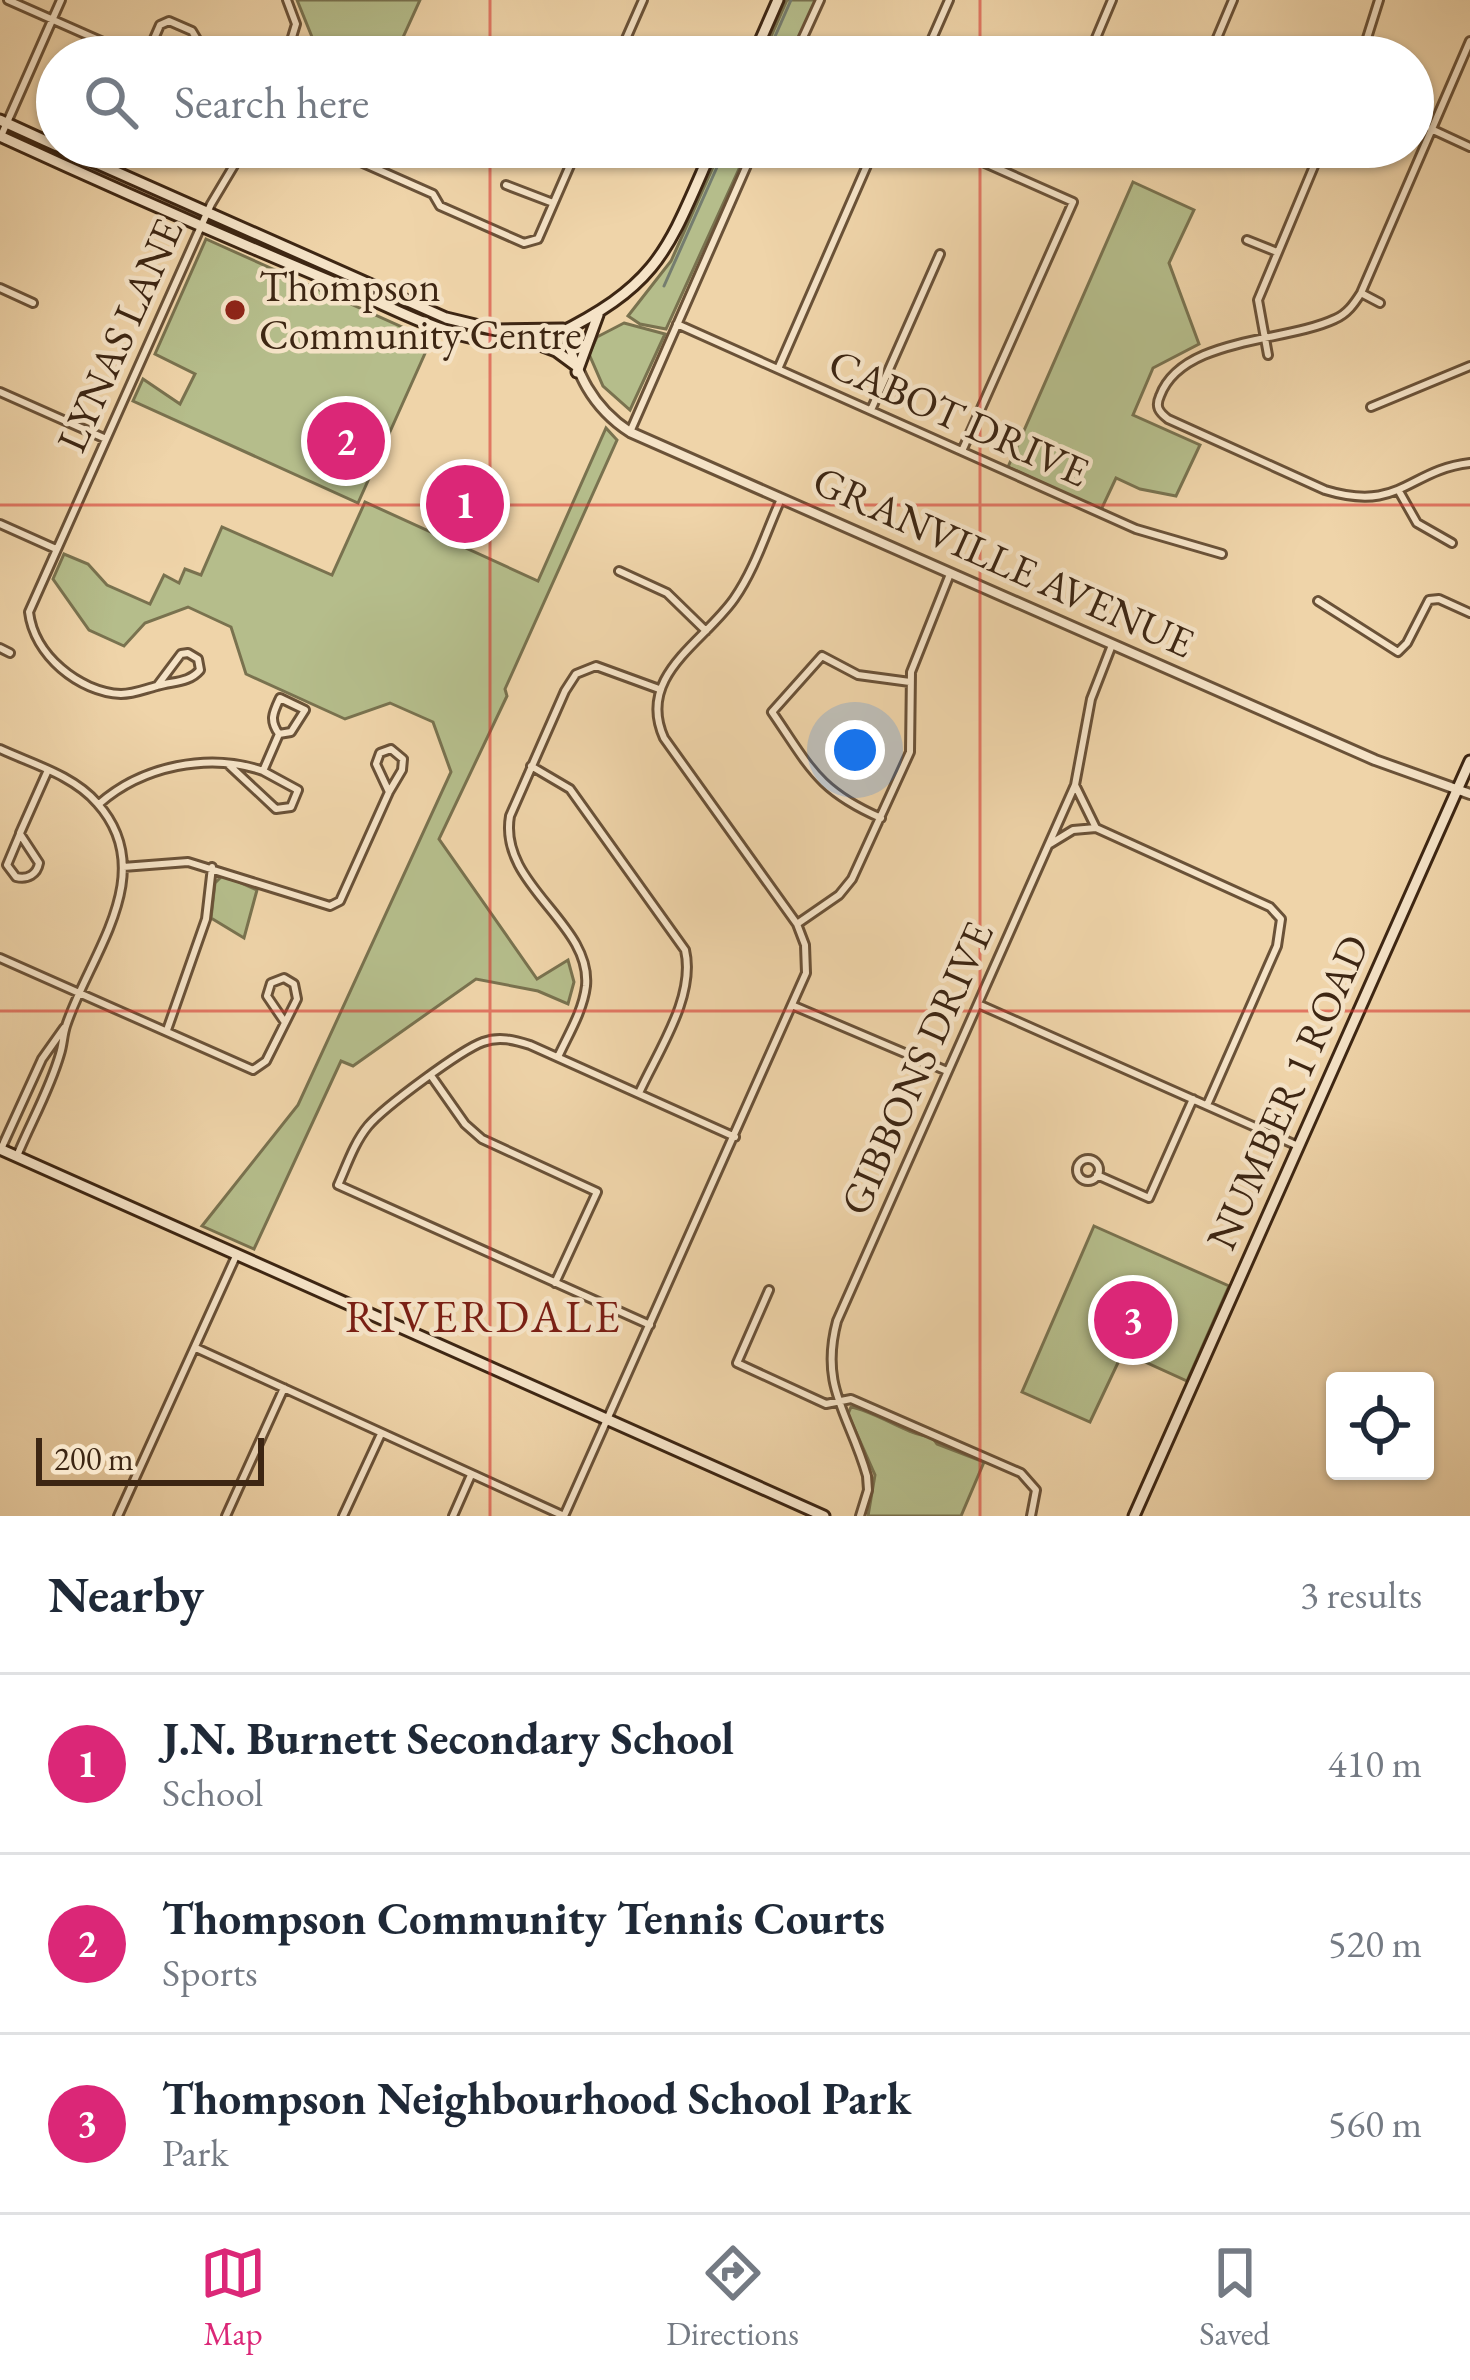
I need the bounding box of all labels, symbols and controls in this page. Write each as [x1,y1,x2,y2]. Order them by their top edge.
search box [36,36,1434,168]
icon: search [78,69,144,135]
text: Search here [174,73,369,131]
street label: LYNAS LANE [44,210,195,460]
place label: Thompson Community Centre [259,259,582,362]
marker: Thompson Community Centre [222,297,248,323]
street label: CABOT DRIVE [820,336,1097,499]
pin: 2 [307,396,385,486]
street label: GRANVILLE AVENUE [805,453,1203,670]
pin: 1 [426,459,504,549]
your location [825,720,885,780]
street label: GIBBONS DRIVE [827,913,1006,1223]
street label: NUMBER 1 ROAD [1193,926,1381,1258]
pin: 3 [1094,1275,1172,1365]
district label: RIVERDALE [345,1287,623,1345]
map controls [1326,1372,1434,1480]
button: locate [1326,1372,1434,1480]
scale bar [36,1432,264,1485]
text: 200 m [54,1437,134,1480]
text: Nearby [48,1561,204,1627]
text: 3 results [1300,1569,1422,1620]
text: J.N. Burnett Secondary School [162,1709,734,1767]
text: 1 [77,1738,97,1789]
text: 410 m [1328,1738,1422,1789]
text: School [162,1767,263,1818]
text: Thompson Community Tennis Courts [162,1889,885,1947]
text: 2 [77,1918,97,1969]
text: 520 m [1328,1918,1422,1969]
text: Sports [162,1947,258,1998]
text: Thompson Neighbourhood School Park [162,2069,911,2127]
text: 3 [77,2098,97,2149]
text: 560 m [1328,2098,1422,2149]
text: Park [162,2127,228,2178]
tab: Map [200,2240,266,2355]
tab: Directions [666,2240,799,2355]
tab: Saved [1199,2240,1270,2355]

